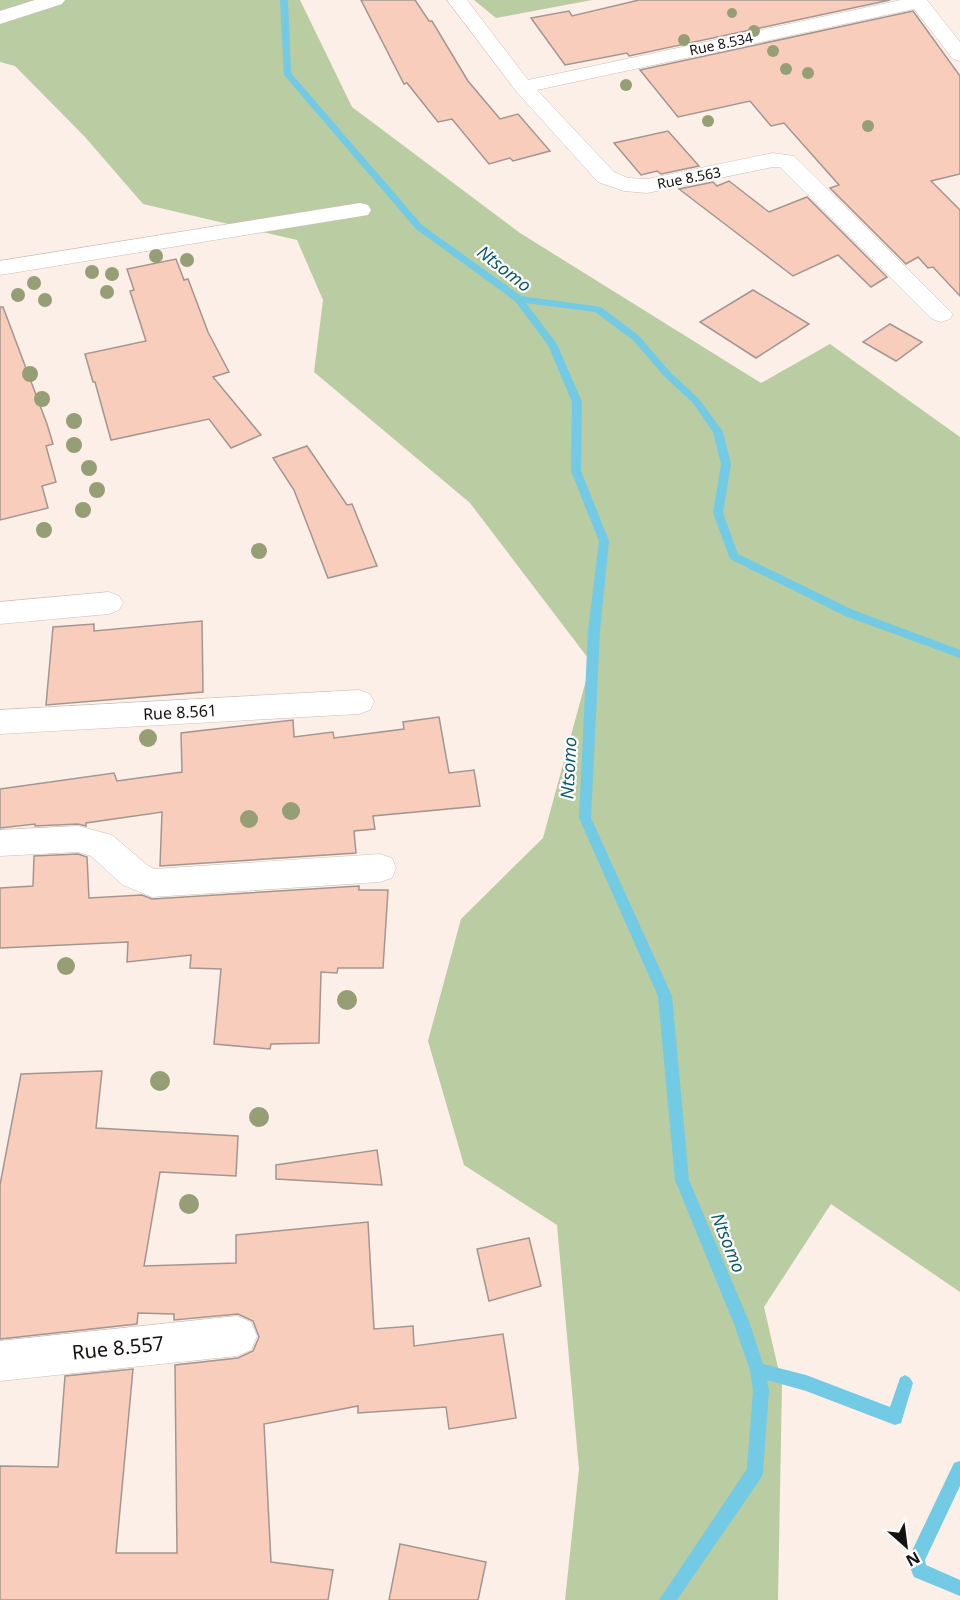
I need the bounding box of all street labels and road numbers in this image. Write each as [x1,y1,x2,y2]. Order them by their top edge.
street label: Rue 8.534 [687,27,755,60]
street label: Rue 8.563 [655,162,722,193]
street label: Rue 8.561 [143,699,217,725]
street label: Rue 8.557 [71,1329,165,1366]

